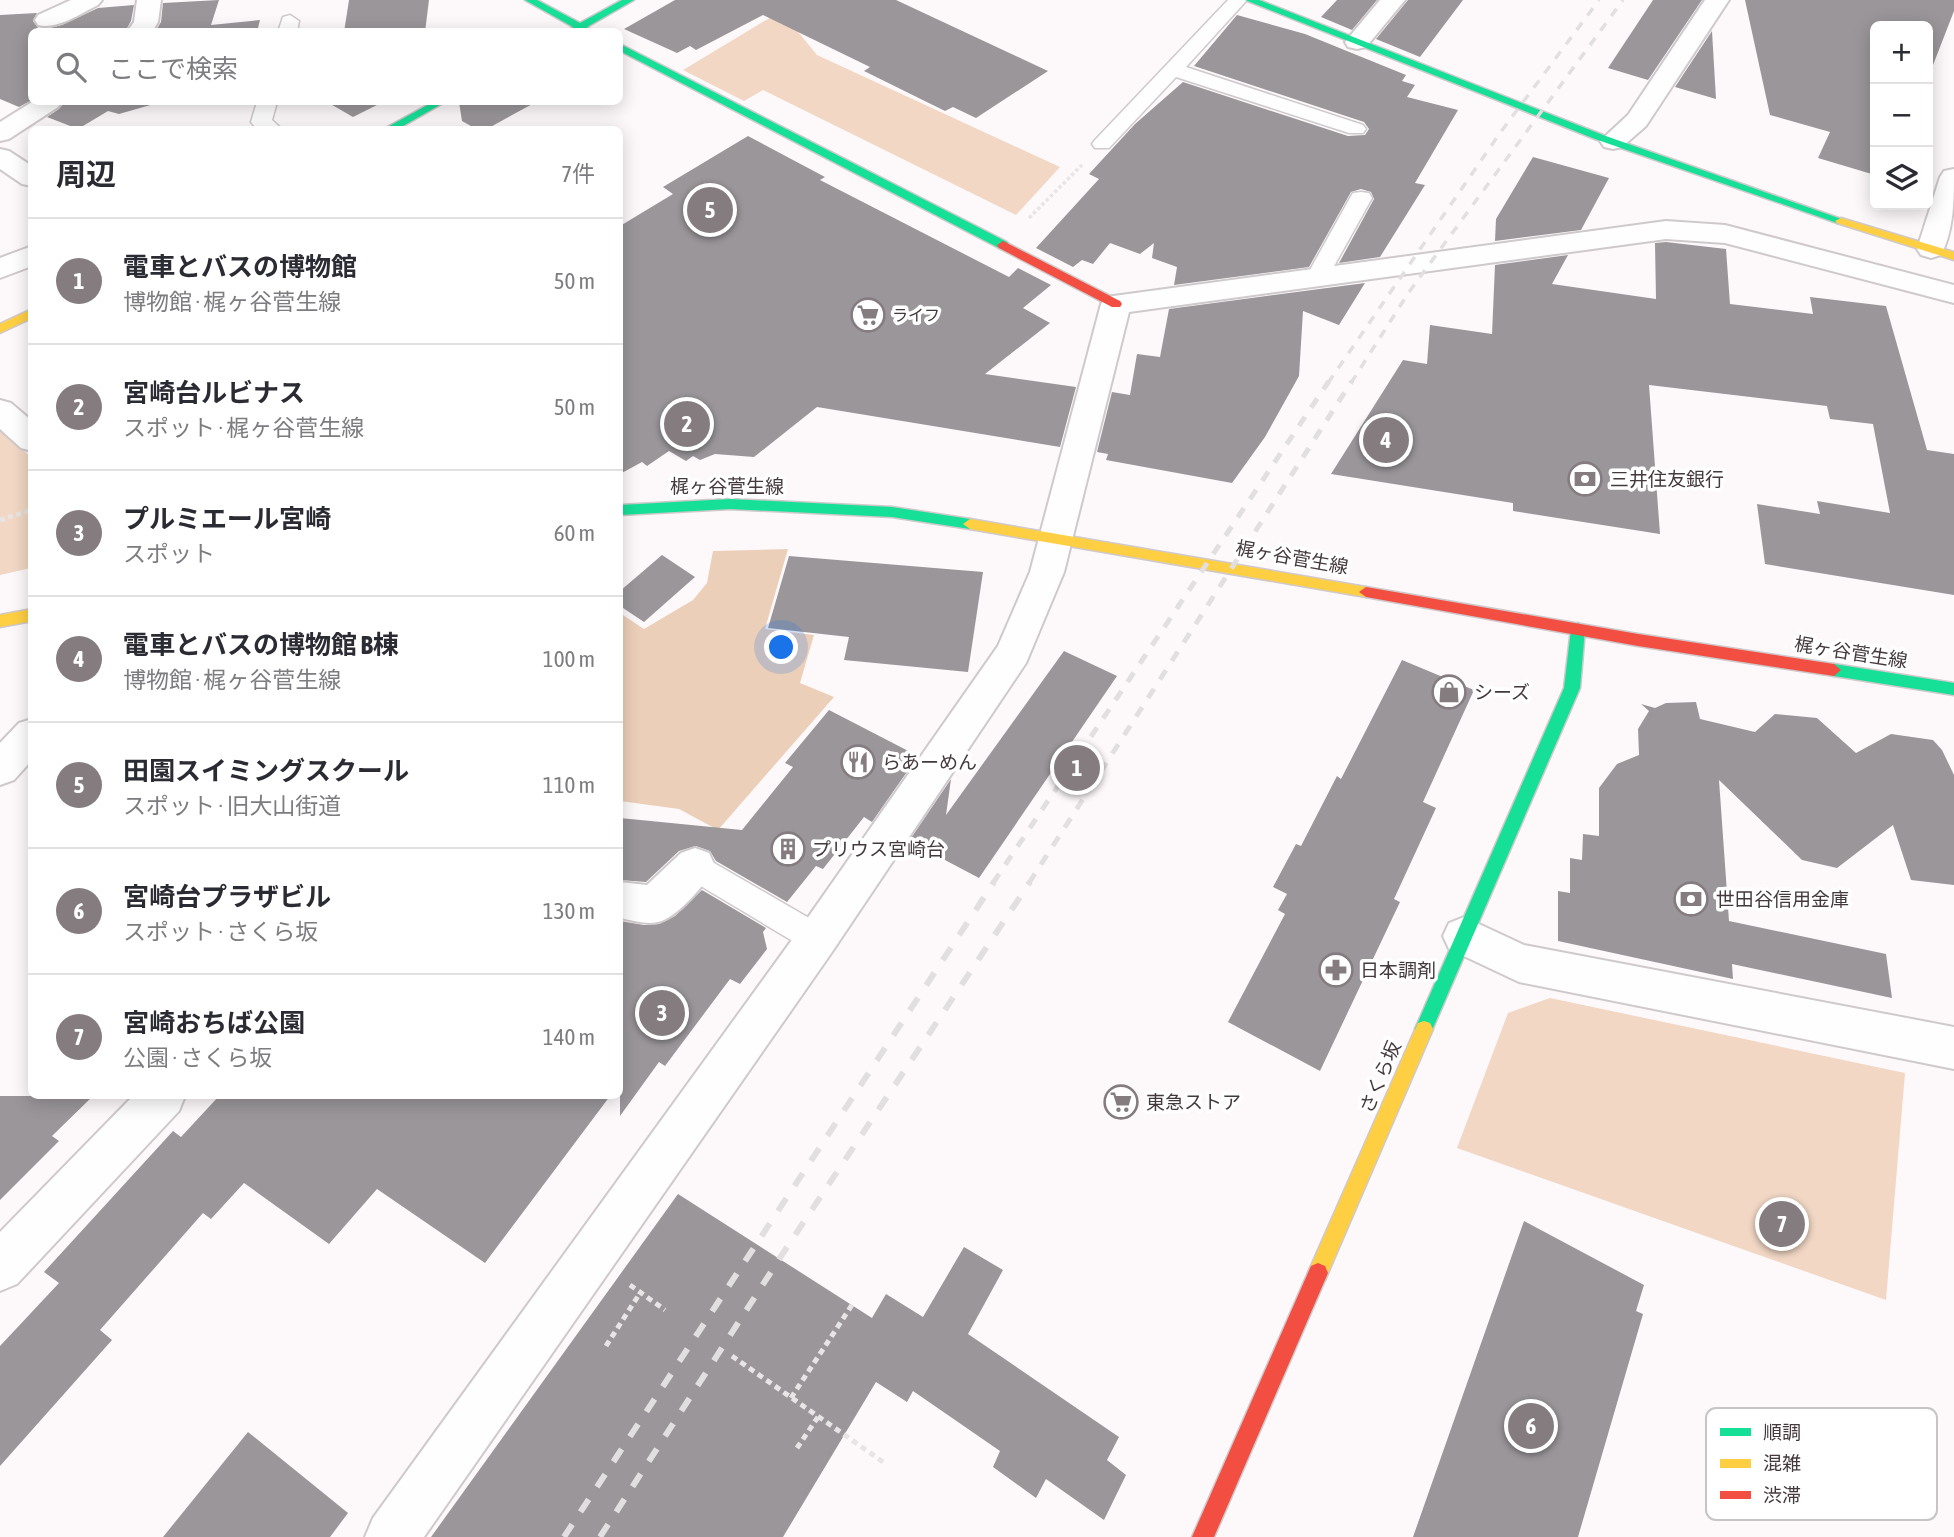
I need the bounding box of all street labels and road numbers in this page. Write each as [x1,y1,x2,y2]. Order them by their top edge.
street label: 梶ヶ谷菅生線 [670,475,784,497]
street label: 梶ヶ谷菅生線 [1234,536,1350,578]
street label: 梶ヶ谷菅生線 [1793,632,1909,672]
street label: さくら坂 [1355,1038,1405,1116]

